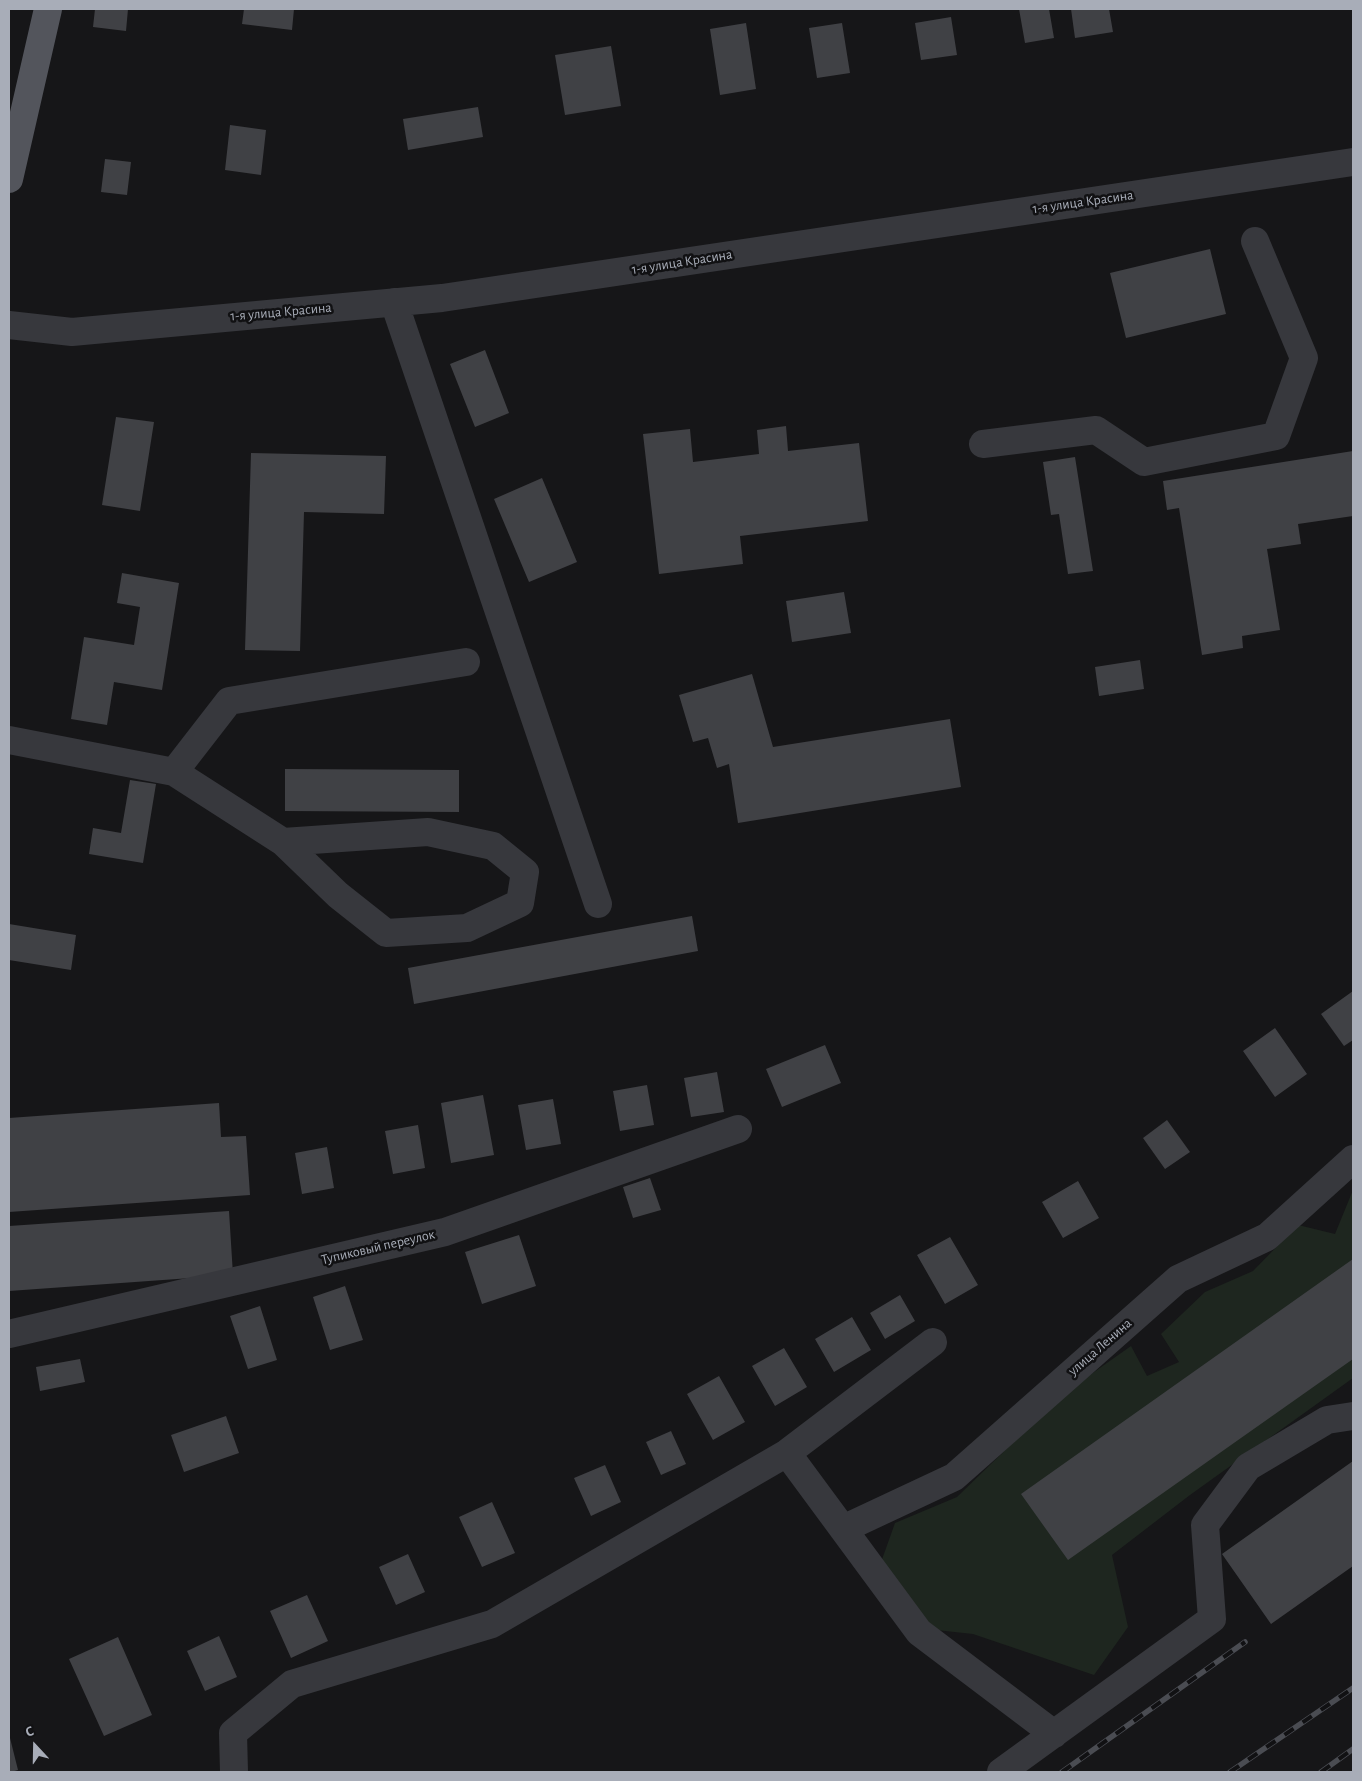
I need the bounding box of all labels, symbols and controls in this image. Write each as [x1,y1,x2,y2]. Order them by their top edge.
street label: 1-я улица Красина [1032,187,1134,217]
street label: 1-я улица Красина [631,246,733,278]
street label: 1-я улица Красина [230,299,332,325]
street label: Тупиковый переулок [320,1226,436,1268]
street label: улица Ленина [1065,1315,1135,1379]
north arrow [10,1721,60,1771]
text: С [23,1724,36,1740]

